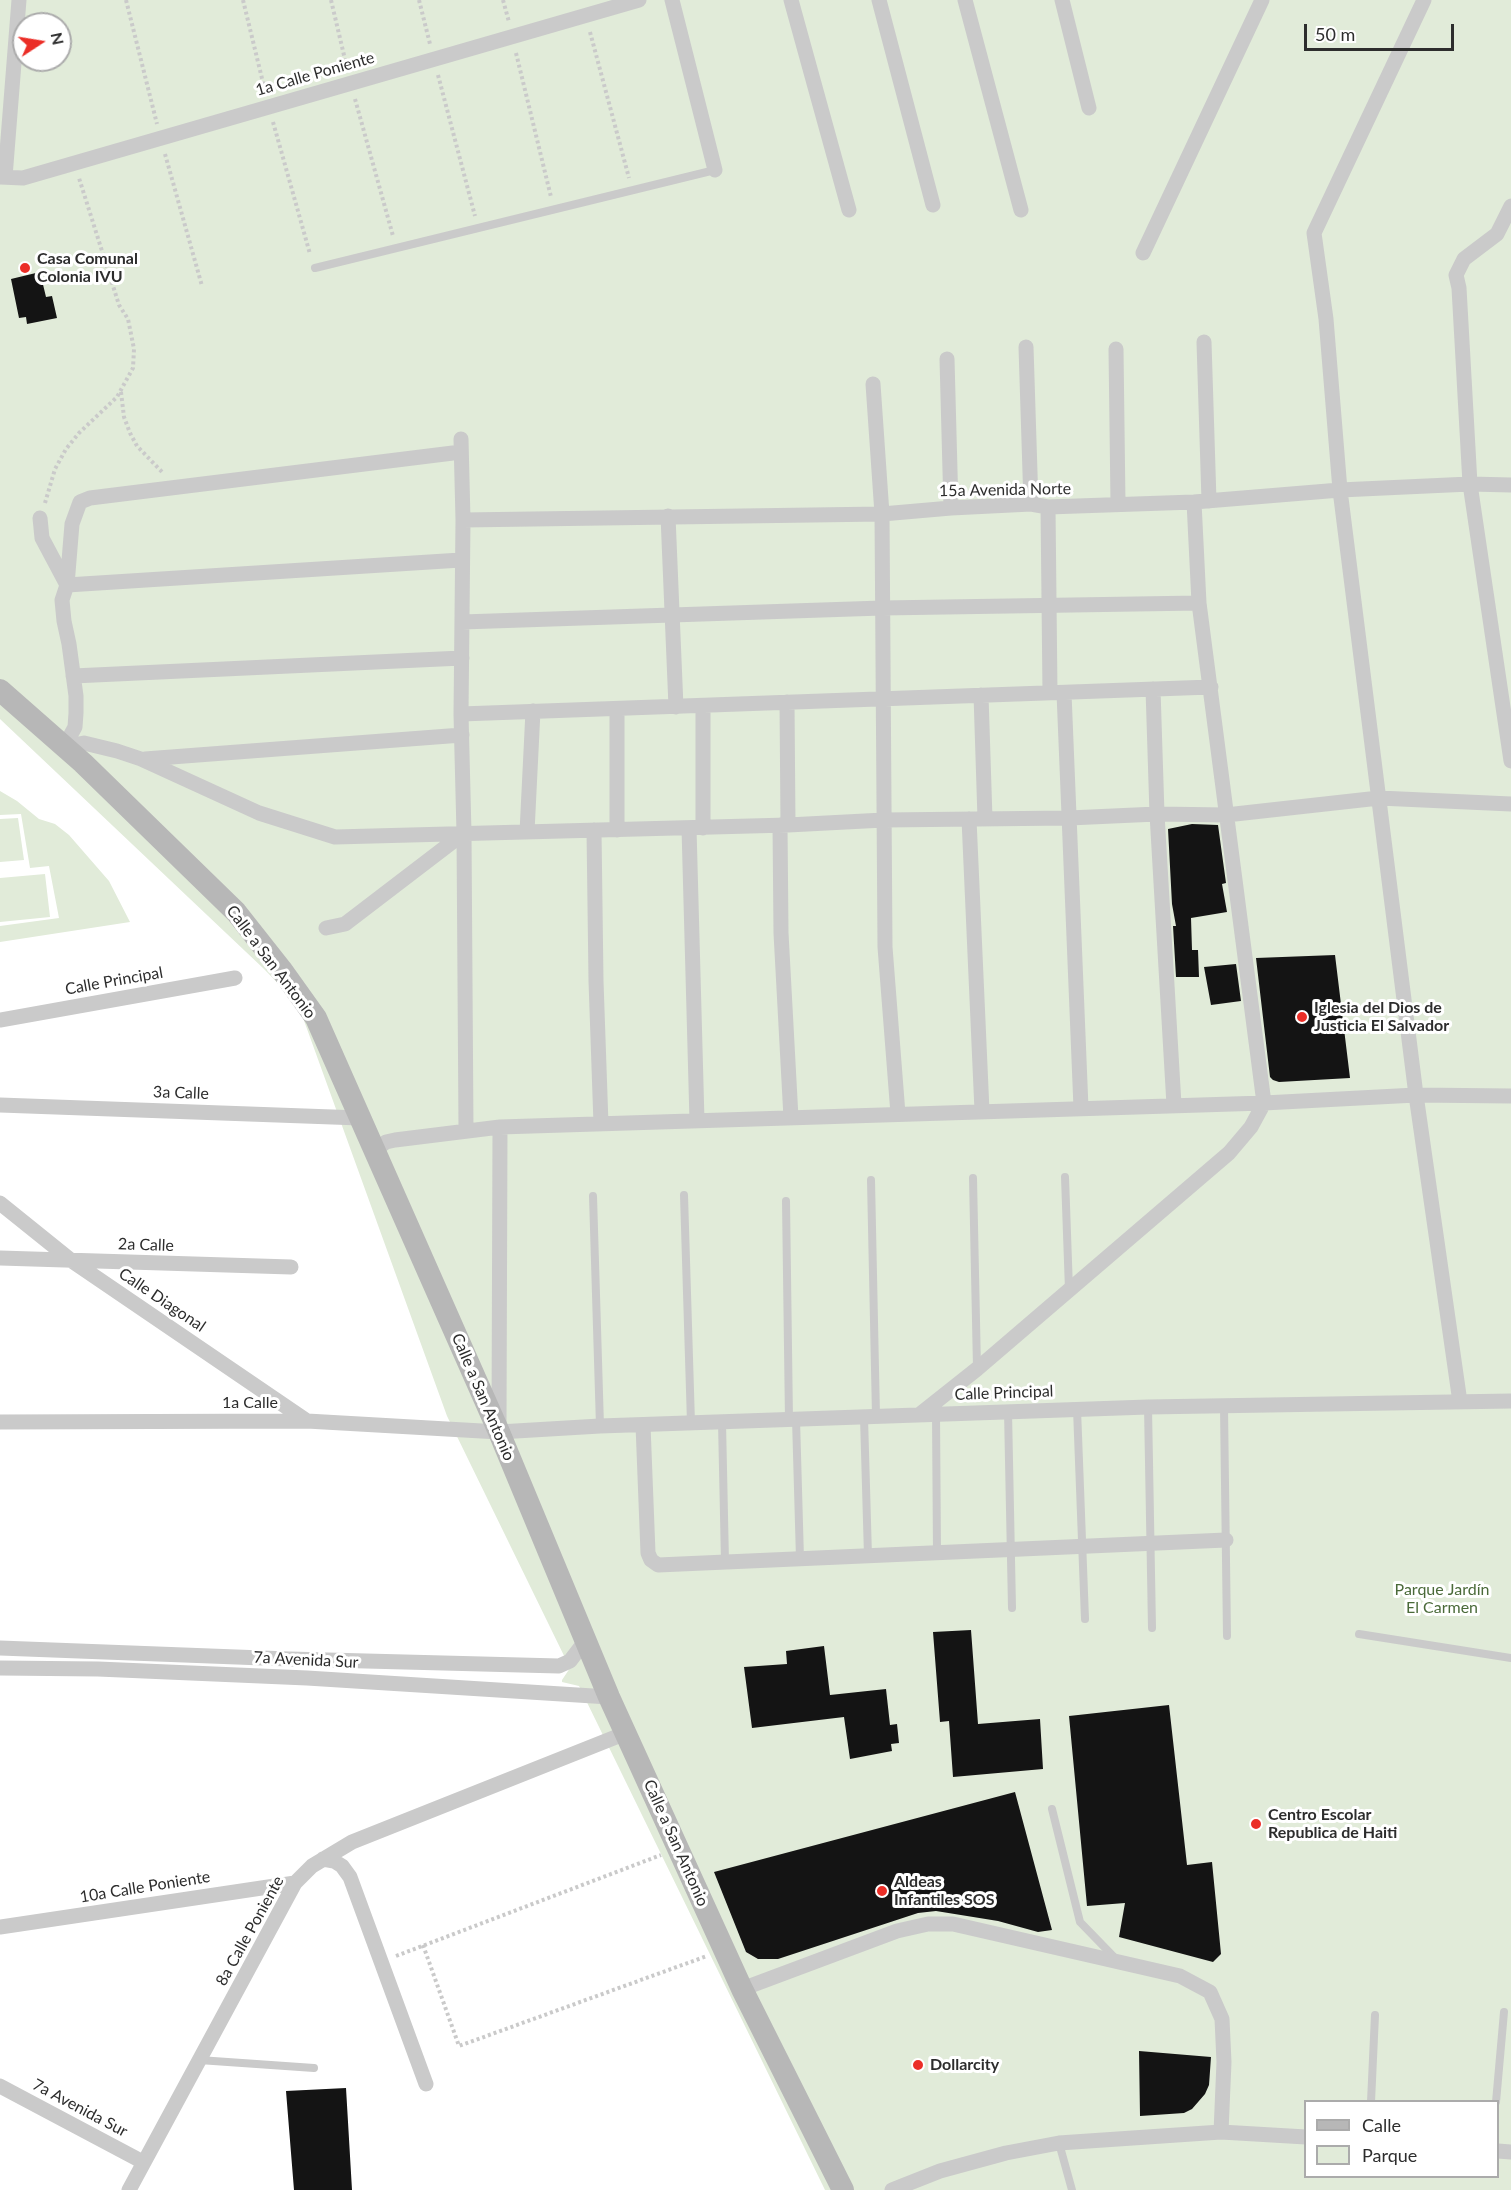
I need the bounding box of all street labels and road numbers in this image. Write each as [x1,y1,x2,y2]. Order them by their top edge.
street label: 1a Calle Poniente [253,48,377,100]
street label: 15a Avenida Norte [939,479,1071,501]
street label: Calle a San Antonio [222,902,320,1022]
street label: Calle Principal [64,963,164,999]
street label: 3a Calle [153,1082,209,1104]
street label: 2a Calle [118,1234,174,1256]
street label: Calle Diagonal [115,1264,209,1336]
street label: Calle a San Antonio [447,1330,519,1464]
street label: Calle Principal [954,1382,1054,1404]
street label: 1a Calle [222,1393,278,1413]
street label: 7a Avenida Sur [253,1648,359,1672]
street label: Calle a San Antonio [639,1777,713,1909]
street label: 10a Calle Poniente [78,1867,212,1907]
street label: 8a Calle Poniente [212,1873,288,1989]
street label: 7a Avenida Sur [29,2075,131,2141]

